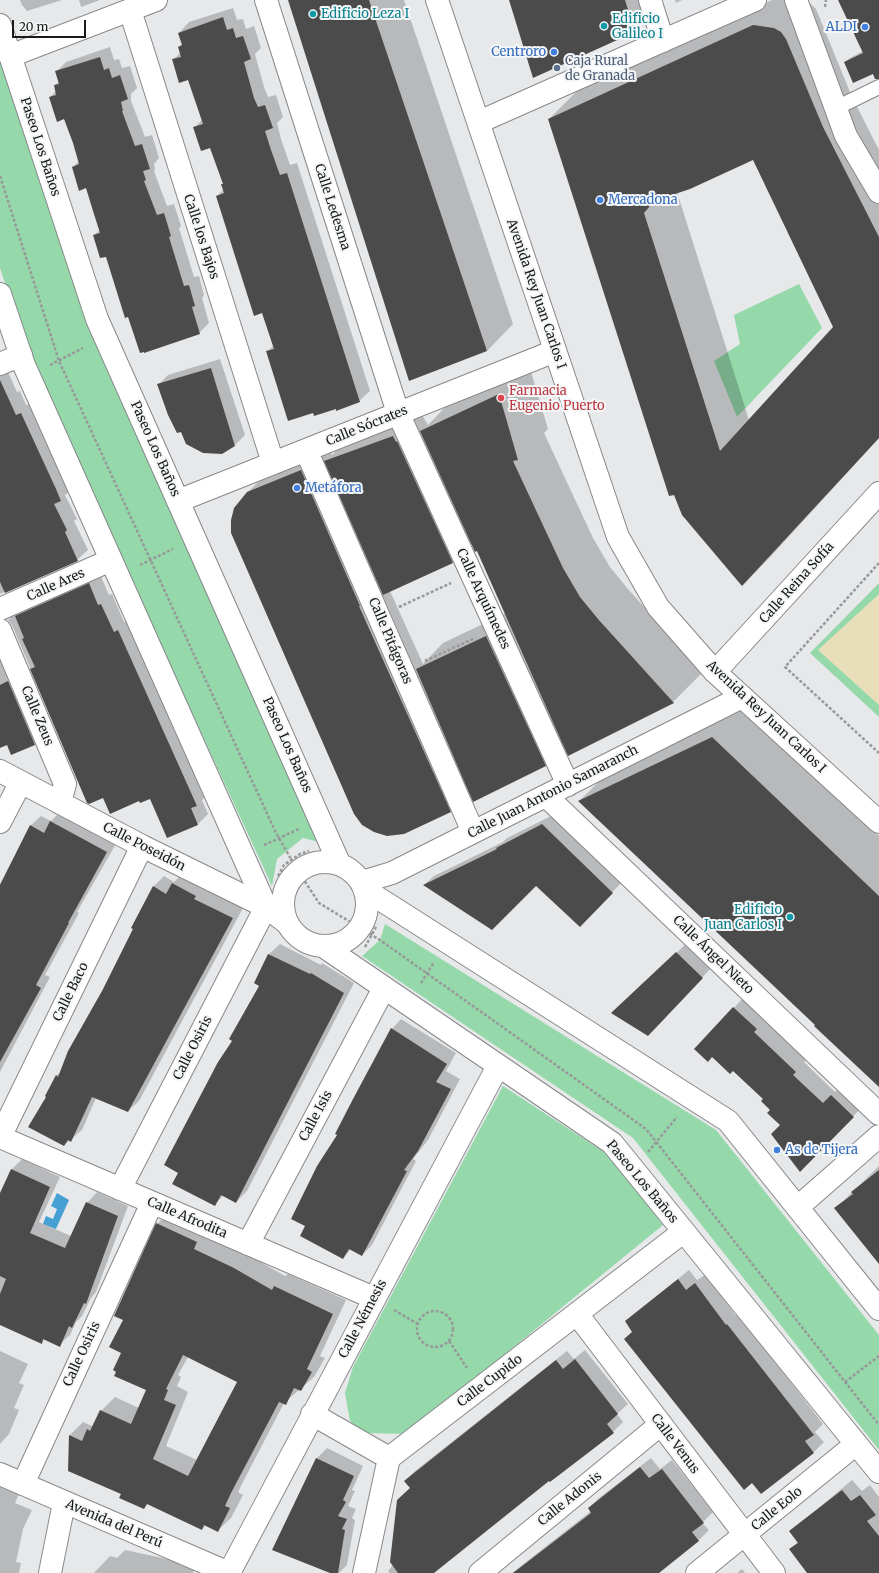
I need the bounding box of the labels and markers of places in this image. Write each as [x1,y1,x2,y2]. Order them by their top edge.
place label: Edificio Leza I [321,6,409,22]
marker: Edificio Leza I [308,9,318,19]
place label: Edificio Galileo I [612,11,663,42]
place label: ALDI [826,19,857,35]
marker: Edificio Galileo I [599,21,609,31]
marker: ALDI [860,22,870,32]
place label: Centroro [491,44,546,60]
marker: Centroro [549,47,559,57]
place label: Caja Rural de Granada [565,53,635,84]
marker: Caja Rural de Granada [552,63,562,73]
place label: Mercadona [608,192,678,208]
marker: Mercadona [595,195,605,205]
place label: Farmacia Eugenio Puerto [509,383,605,414]
marker: Farmacia Eugenio Puerto [496,393,506,403]
place label: Metáfora [305,480,362,496]
marker: Metáfora [292,483,302,493]
place label: Edificio Juan Carlos I [704,902,782,933]
marker: Edificio Juan Carlos I [785,912,795,922]
place label: As de Tijera [785,1142,858,1158]
marker: As de Tijera [772,1145,782,1155]

